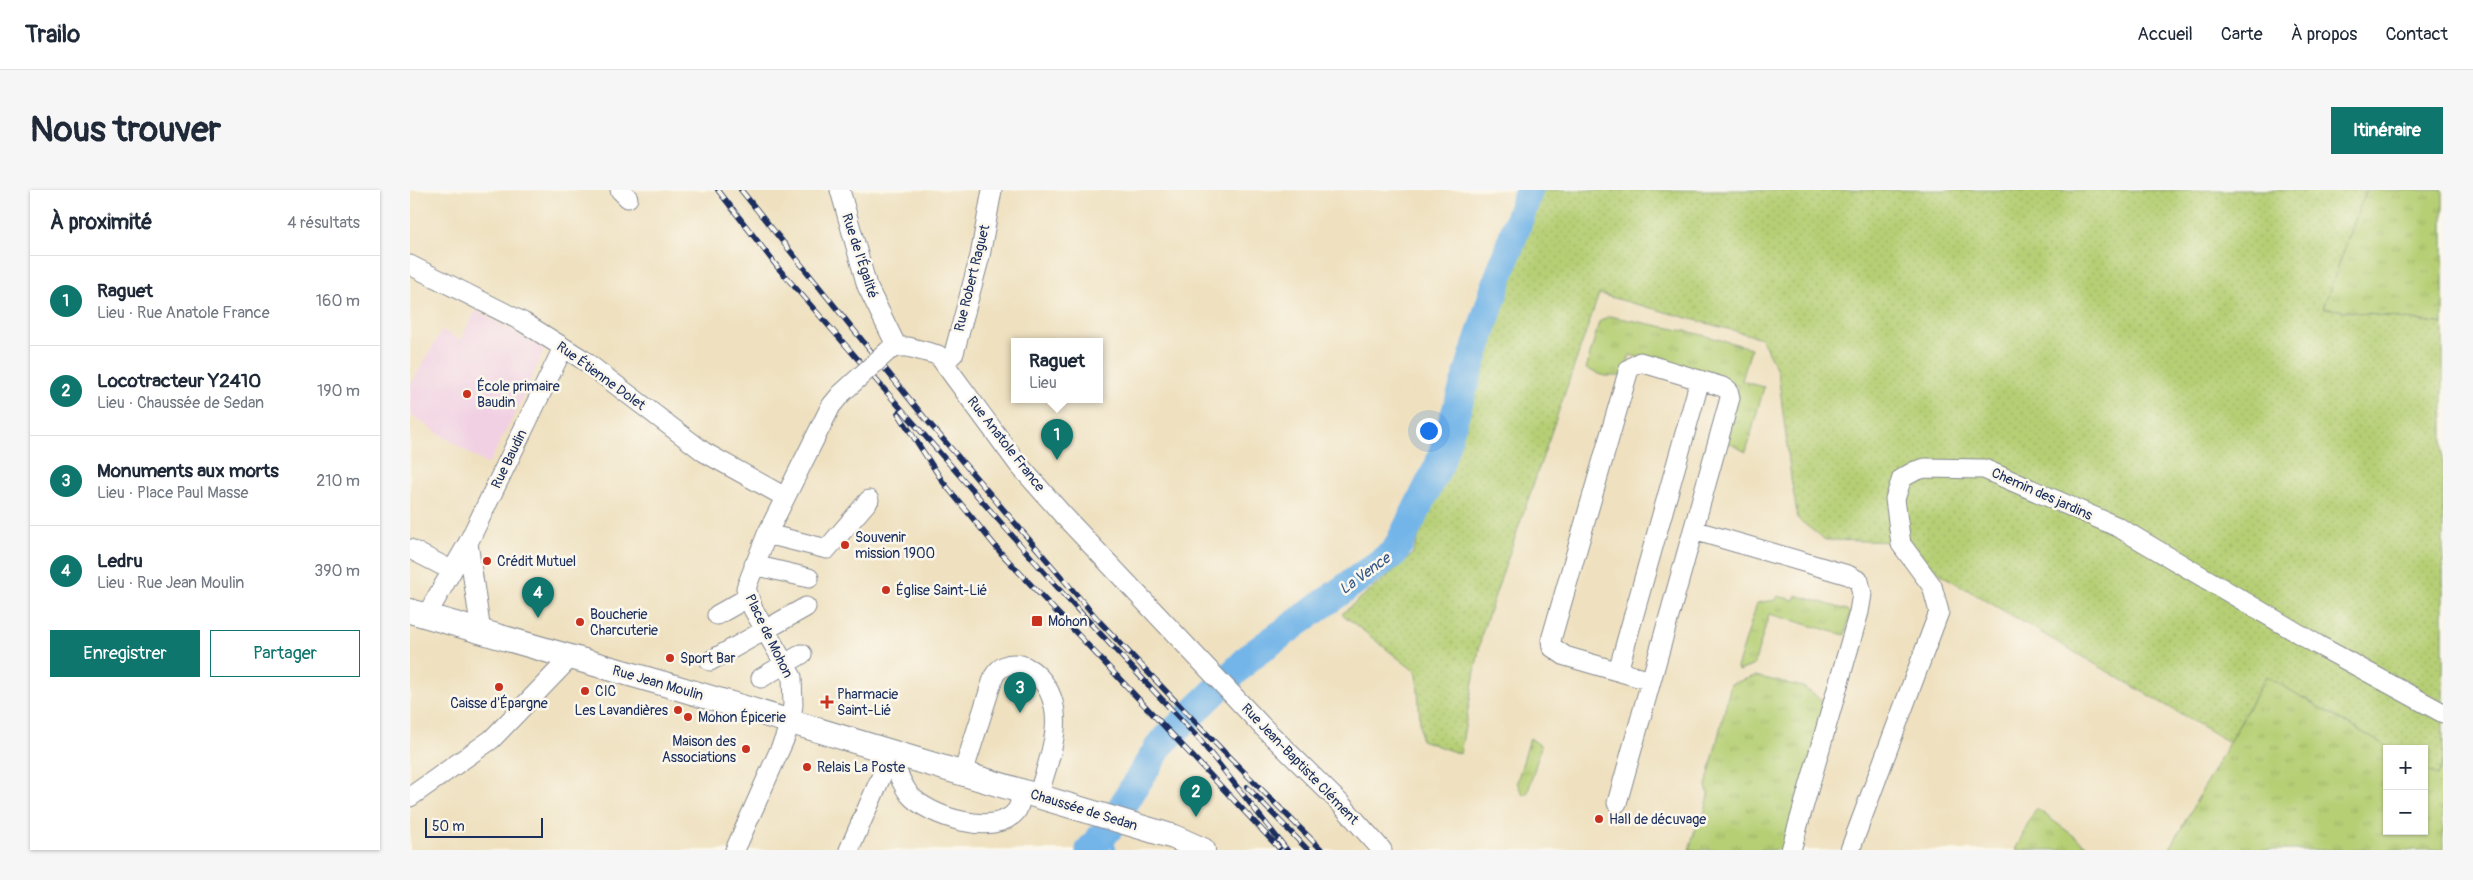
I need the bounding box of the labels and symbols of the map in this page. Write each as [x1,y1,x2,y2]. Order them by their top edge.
street label: Rue de l'Égalité [838,211,883,301]
street label: Rue Robert Raguet [951,223,994,333]
street label: Rue Étienne Dolet [553,337,650,414]
place label: École primaire Baudin [477,377,560,411]
marker: École primaire Baudin [461,388,473,400]
street label: Rue Anatole France [964,393,1048,495]
your location [1416,418,1442,444]
pin: 1 [1041,419,1073,460]
street label: Rue Baudin [487,427,531,491]
street label: Chemin des jardins [1989,464,2096,524]
place label: Souvenir mission 1900 [855,529,935,562]
marker: Souvenir mission 1900 [839,539,851,551]
water label: La Vence [1336,548,1395,599]
place label: Crédit Mutuel [497,553,576,570]
marker: Crédit Mutuel [481,555,493,567]
pin: 4 [522,577,554,618]
place label: Église Saint-Lié [896,581,987,599]
marker: Église Saint-Lié [880,584,892,596]
street label: Place de Mohon [741,591,797,681]
place label: Boucherie Charcuterie [590,606,658,639]
place label: Mohon [1048,613,1088,630]
marker: Mohon [1030,614,1044,628]
marker: Boucherie Charcuterie [574,616,586,628]
place label: Sport Bar [680,650,735,667]
marker: Sport Bar [664,652,676,664]
street label: Rue Jean Moulin [610,662,706,704]
pin: 3 [1004,672,1036,713]
marker: Caisse d'Épargne [493,681,505,693]
place label: CIC [595,683,617,700]
marker: CIC [579,685,591,697]
place label: Pharmacie Saint-Lié [837,686,898,719]
place label: Caisse d'Épargne [450,694,548,712]
marker: Pharmacie Saint-Lié [821,696,833,708]
street label: Rue Jean-Baptiste Clément [1238,700,1362,828]
place label: Les Lavandières [574,702,669,719]
marker: Les Lavandières [672,704,684,716]
place label: Mohon Épicerie [698,708,786,726]
marker: Mohon Épicerie [682,711,694,723]
place label: Maison des Associations [662,733,737,766]
marker: Maison des Associations [740,743,752,755]
place label: Relais La Poste [817,759,905,776]
marker: Relais La Poste [801,761,813,773]
pin: 2 [1180,776,1212,817]
street label: Chaussée de Sedan [1028,786,1140,834]
place label: Hall de décuvage [1609,811,1706,828]
marker: Hall de décuvage [1593,813,1605,825]
scale bar [425,815,542,838]

